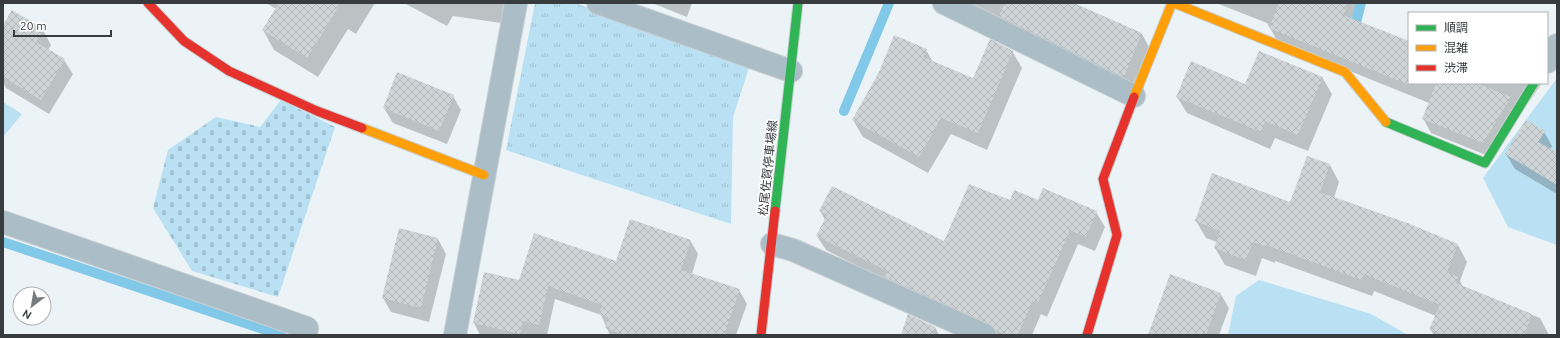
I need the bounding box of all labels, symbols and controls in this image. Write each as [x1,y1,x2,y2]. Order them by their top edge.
scale bar [14,12,111,38]
legend [1408,12,1548,84]
text: 20 m [20,19,47,32]
text: 順調 [1444,21,1468,34]
text: 混雑 [1444,41,1468,54]
text: 渋滞 [1444,61,1468,74]
street label: 松尾佐賀停車場線 [756,120,779,216]
north arrow [12,286,52,326]
text: N [20,307,33,322]

